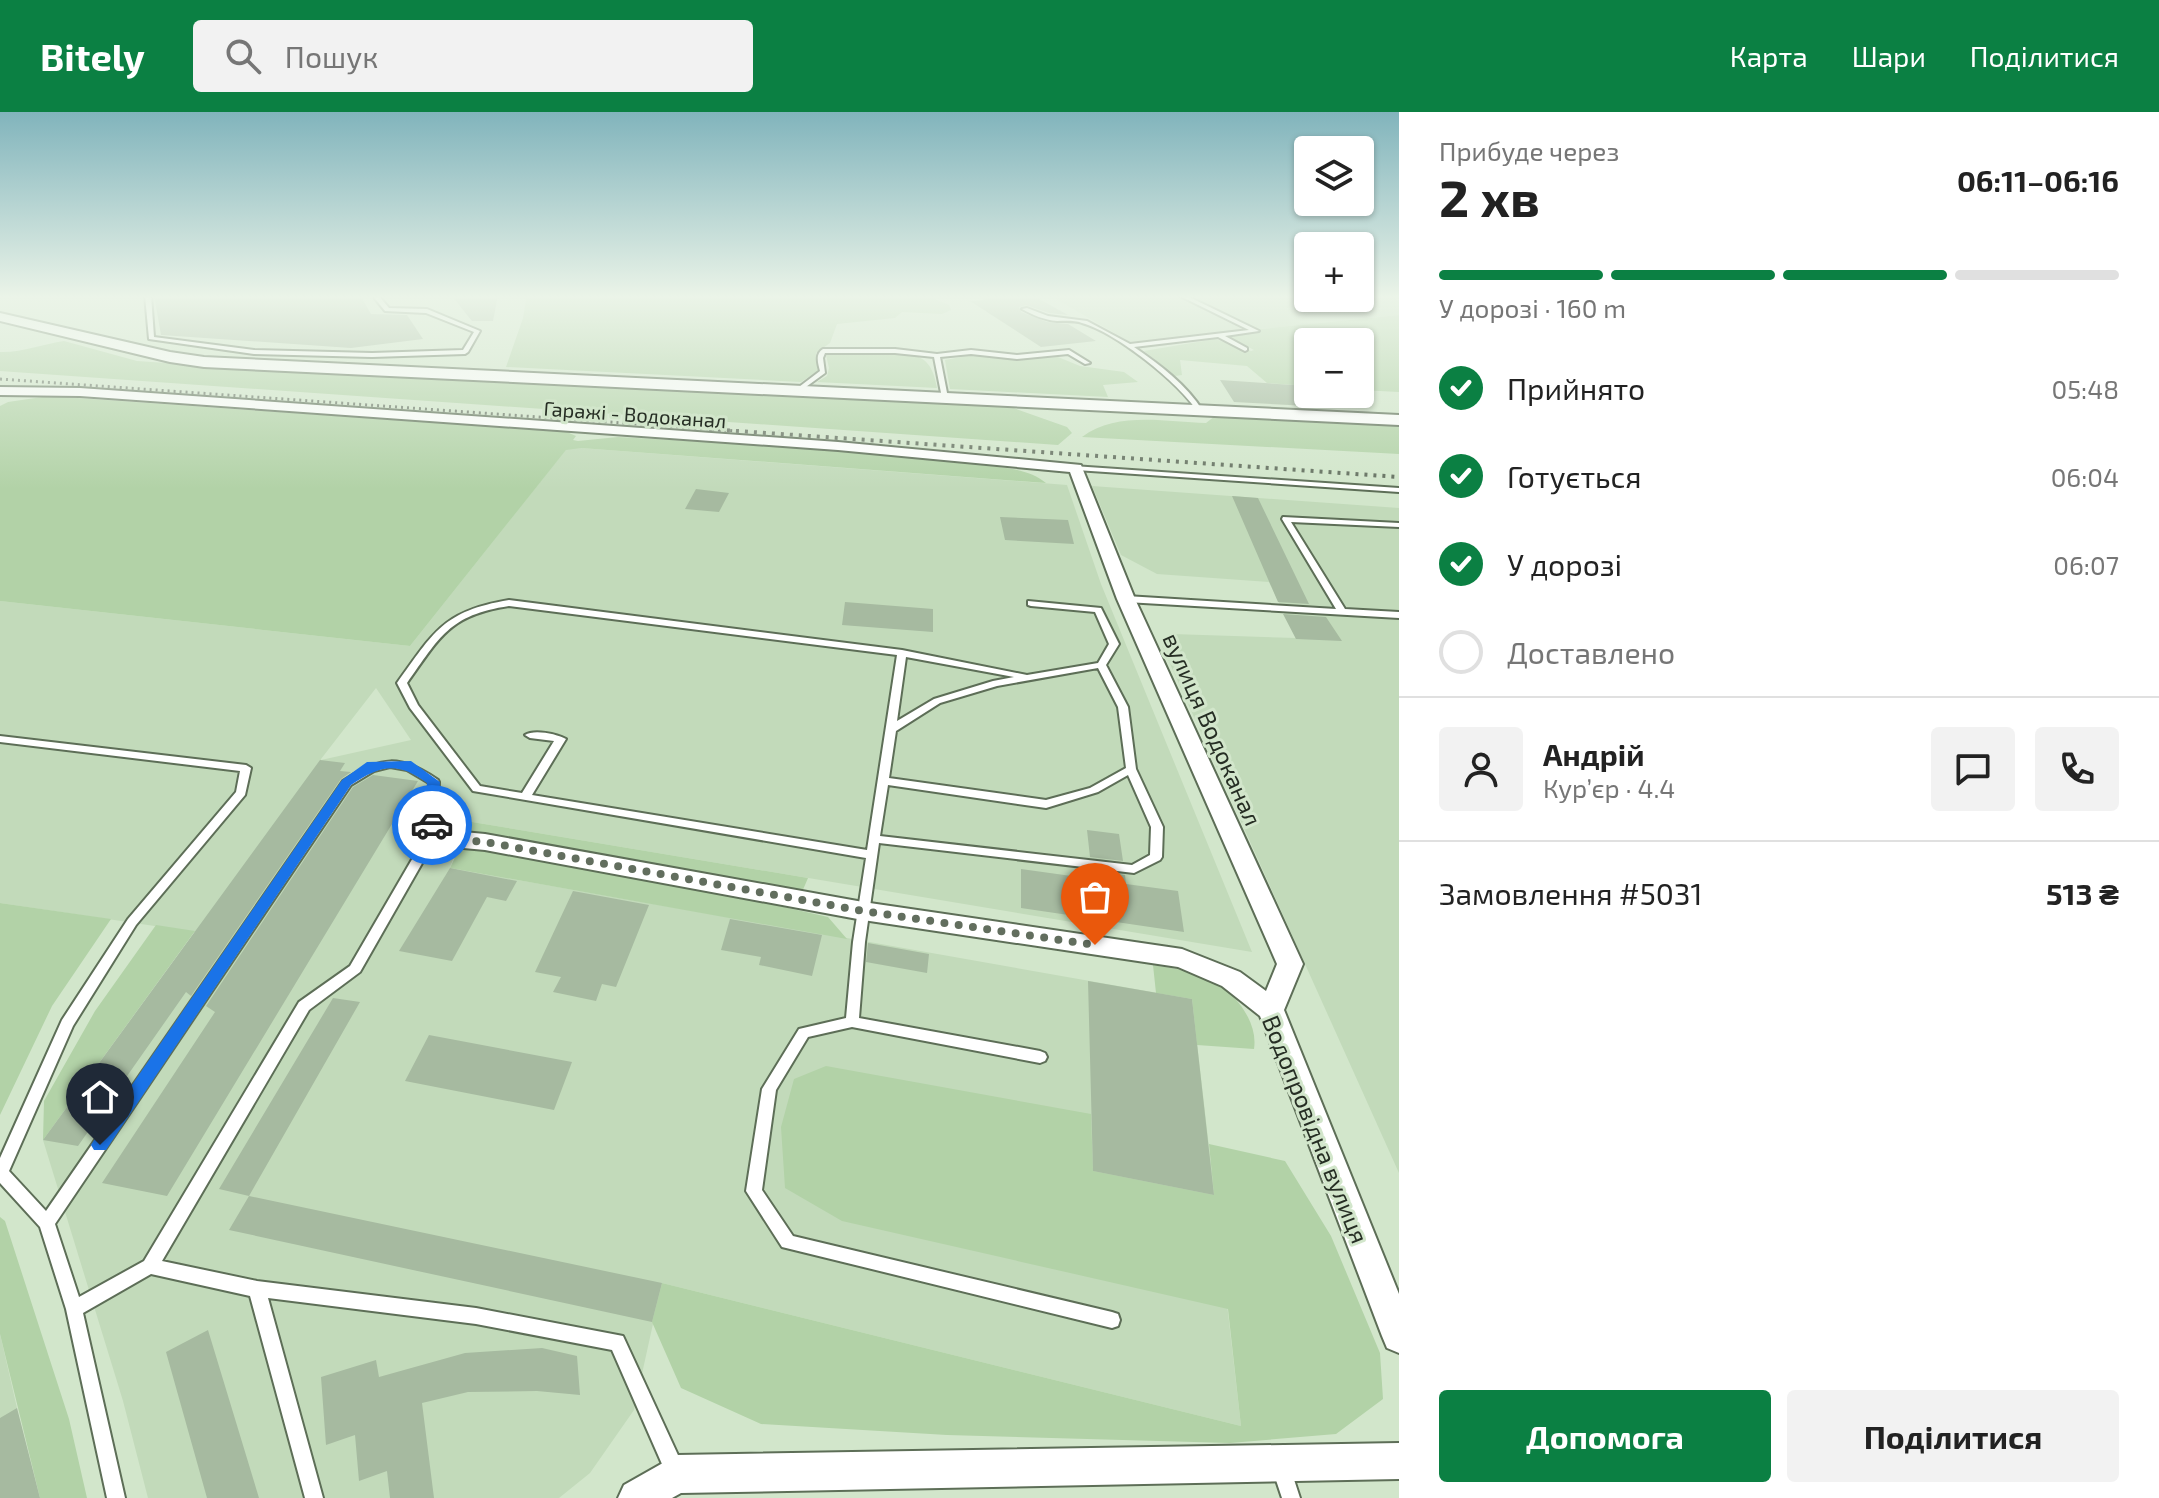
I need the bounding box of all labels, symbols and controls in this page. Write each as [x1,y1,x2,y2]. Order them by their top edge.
search box [193,20,753,92]
text: Bitely [40,33,145,79]
icon: search [221,34,265,78]
text: Пошук [285,38,378,74]
text: Карта [1730,39,1808,73]
text: Шари [1852,39,1926,73]
text: Поділитися [1970,39,2119,73]
text: Прибуде через [1439,135,1619,166]
map controls [1294,136,1374,408]
button: layers [1294,136,1374,216]
text: 06:11–06:16 [1957,162,2119,198]
text: 2 хв [1439,165,1540,227]
button: + [1294,232,1374,312]
text: У дорозі · 160 m [1439,292,1626,323]
button: − [1294,328,1374,408]
icon: check [1439,366,1483,410]
text: Прийнято [1507,370,1645,406]
text: 05:48 [2051,373,2119,404]
street label: Гаражі - Водоканал [543,396,727,432]
icon: check [1439,454,1483,498]
text: Готується [1507,458,1642,494]
text: 06:04 [2051,461,2119,492]
icon: check [1439,542,1483,586]
text: У дорозі [1507,546,1622,582]
text: 06:07 [2053,549,2119,580]
street label: вулиця Водоканал [1157,628,1269,830]
text: Доставлено [1507,634,1675,670]
button: person [1439,727,1523,811]
button: chat [1931,727,2015,811]
button: phone [2035,727,2119,811]
text: Андрій [1543,736,1644,772]
text: Кур’єр · 4.4 [1543,772,1675,803]
courier [392,785,472,865]
icon: car [410,803,454,847]
pin [1061,863,1129,945]
icon: bag [1073,875,1117,919]
text: Замовлення #5031 [1439,875,1702,911]
text: 513 ₴ [2046,875,2119,911]
street label: Водопровідна вулиця [1256,1011,1375,1248]
pin [66,1063,134,1145]
icon: home [78,1075,122,1119]
button: Допомога [1439,1390,1771,1482]
button: Поділитися [1787,1390,2119,1482]

